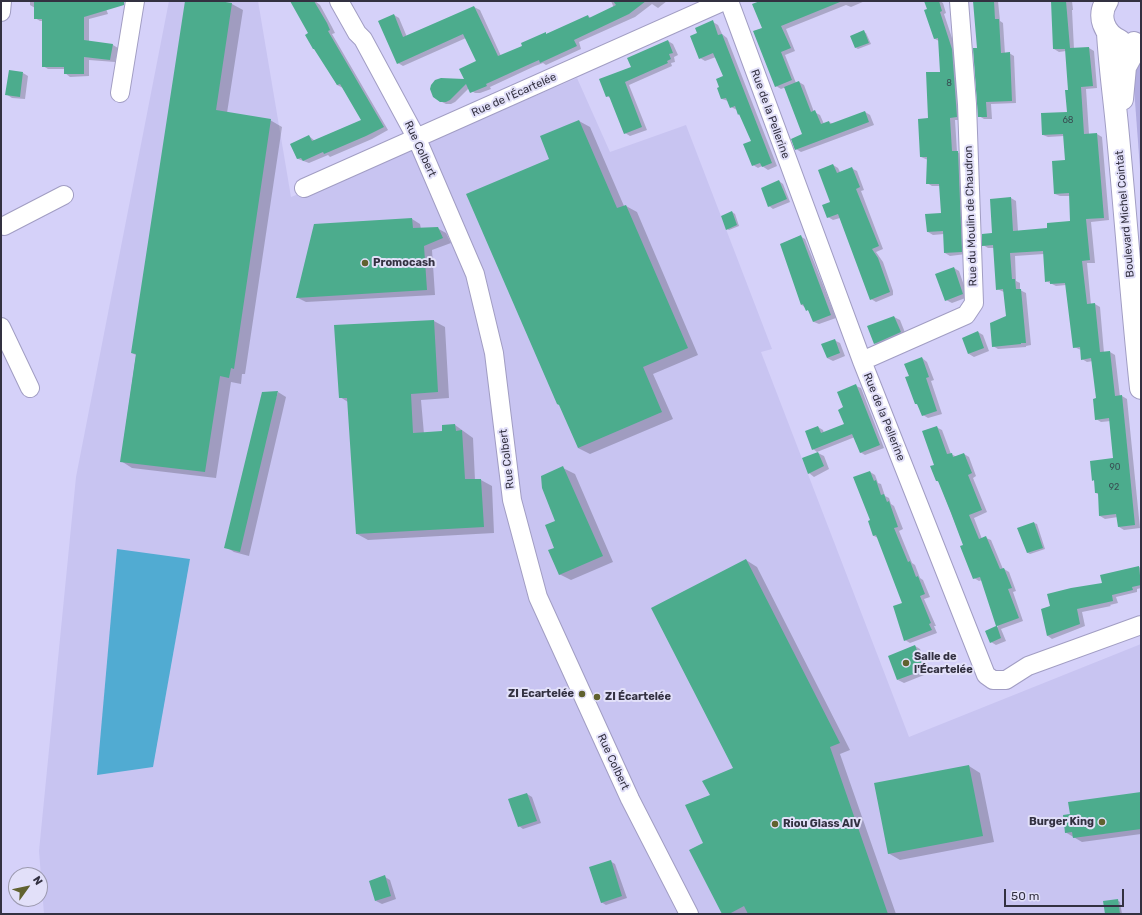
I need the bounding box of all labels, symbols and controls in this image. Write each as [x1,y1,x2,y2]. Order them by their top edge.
street label: Rue de la Pellerine [748,68,792,160]
street label: Rue de l'Écartelée [470,70,558,120]
house number: 8 [946,78,952,88]
house number: 68 [1062,115,1074,125]
street label: Rue Colbert [401,119,439,179]
street label: Rue du Moulin de Chaudron [962,145,980,287]
street label: Boulevard Michel Cointat [1113,150,1137,278]
place label: Promocash [373,256,435,270]
marker: Promocash [360,258,370,268]
street label: Rue de la Pellerine [860,371,908,463]
street label: Rue Colbert [497,428,517,490]
house number: 90 [1109,462,1121,472]
house number: 92 [1109,482,1119,492]
place label: Salle de l'Écartelée [914,650,973,676]
marker: Salle de l'Écartelée [901,658,911,668]
place label: ZI Ecartelée [508,687,574,701]
marker: ZI Ecartelée [577,689,587,699]
place label: ZI Écartelée [605,690,671,704]
marker: ZI Écartelée [592,692,602,702]
street label: Rue Colbert [594,732,632,792]
place label: Burger King [1029,815,1094,829]
place label: Riou Glass AIV [783,817,861,831]
marker: Burger King [1097,817,1107,827]
marker: Riou Glass AIV [770,819,780,829]
north arrow [8,867,48,907]
text: N [30,874,45,888]
scale bar [1006,881,1126,907]
text: 50 m [1011,889,1039,903]

